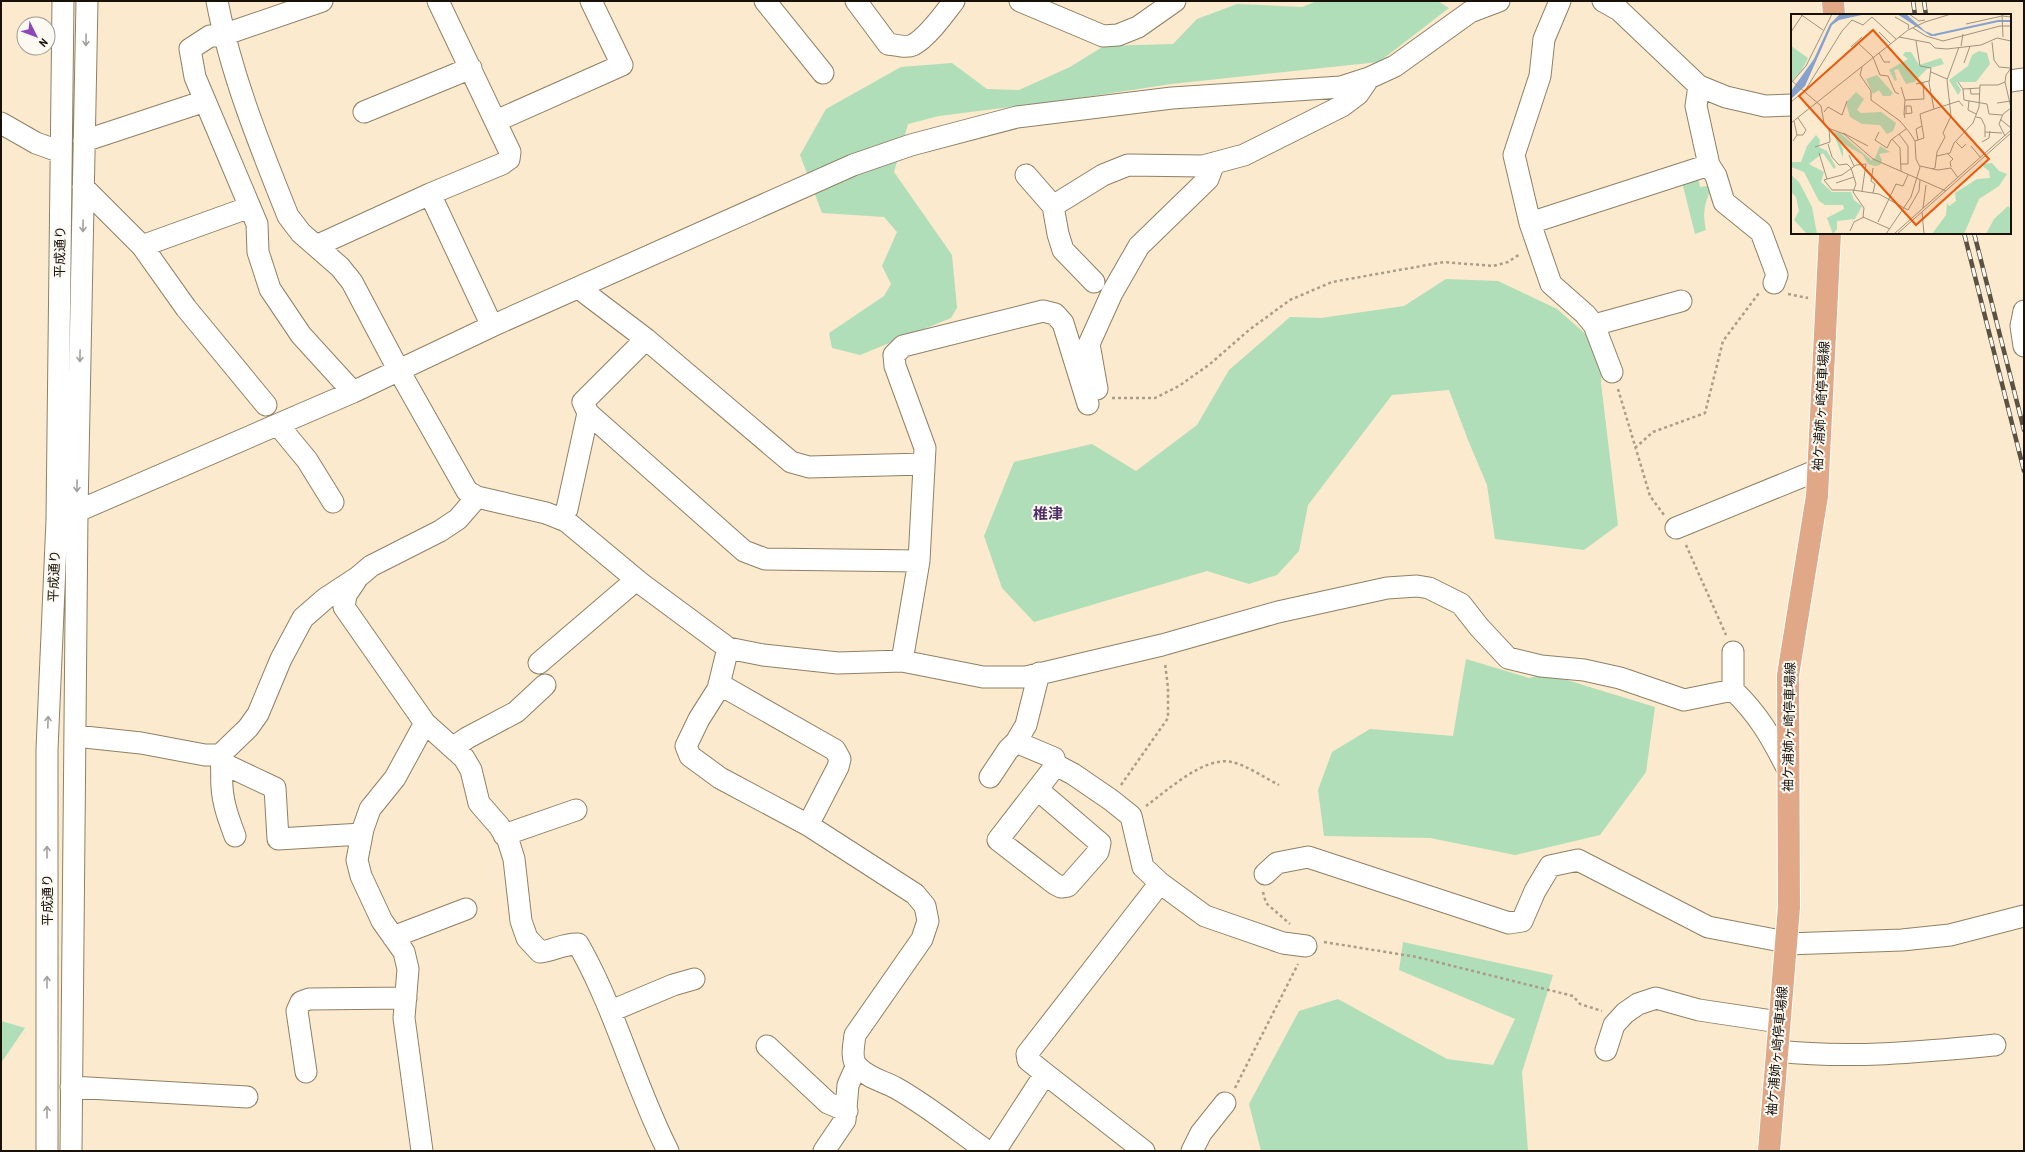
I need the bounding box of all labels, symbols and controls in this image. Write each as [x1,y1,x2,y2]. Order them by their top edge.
inset map [1791,14,2011,234]
north arrow [16,16,56,56]
one-way arrow [82,33,90,46]
text: N [36,35,50,49]
one-way arrow [79,219,86,232]
street label: 平成通り [52,226,68,278]
street label: 袖ケ浦姉ヶ崎停車場線 [1810,341,1832,471]
one-way arrow [76,349,84,362]
one-way arrow [73,479,81,492]
district label: 椎津 [1033,505,1063,523]
street label: 平成通り [46,550,62,602]
street label: 袖ケ浦姉ヶ崎停車場線 [1780,662,1798,792]
one-way arrow [45,716,52,729]
one-way arrow [43,846,51,859]
street label: 平成通り [40,874,55,926]
one-way arrow [43,976,51,989]
street label: 袖ケ浦姉ヶ崎停車場線 [1764,986,1790,1116]
one-way arrow [43,1106,51,1119]

